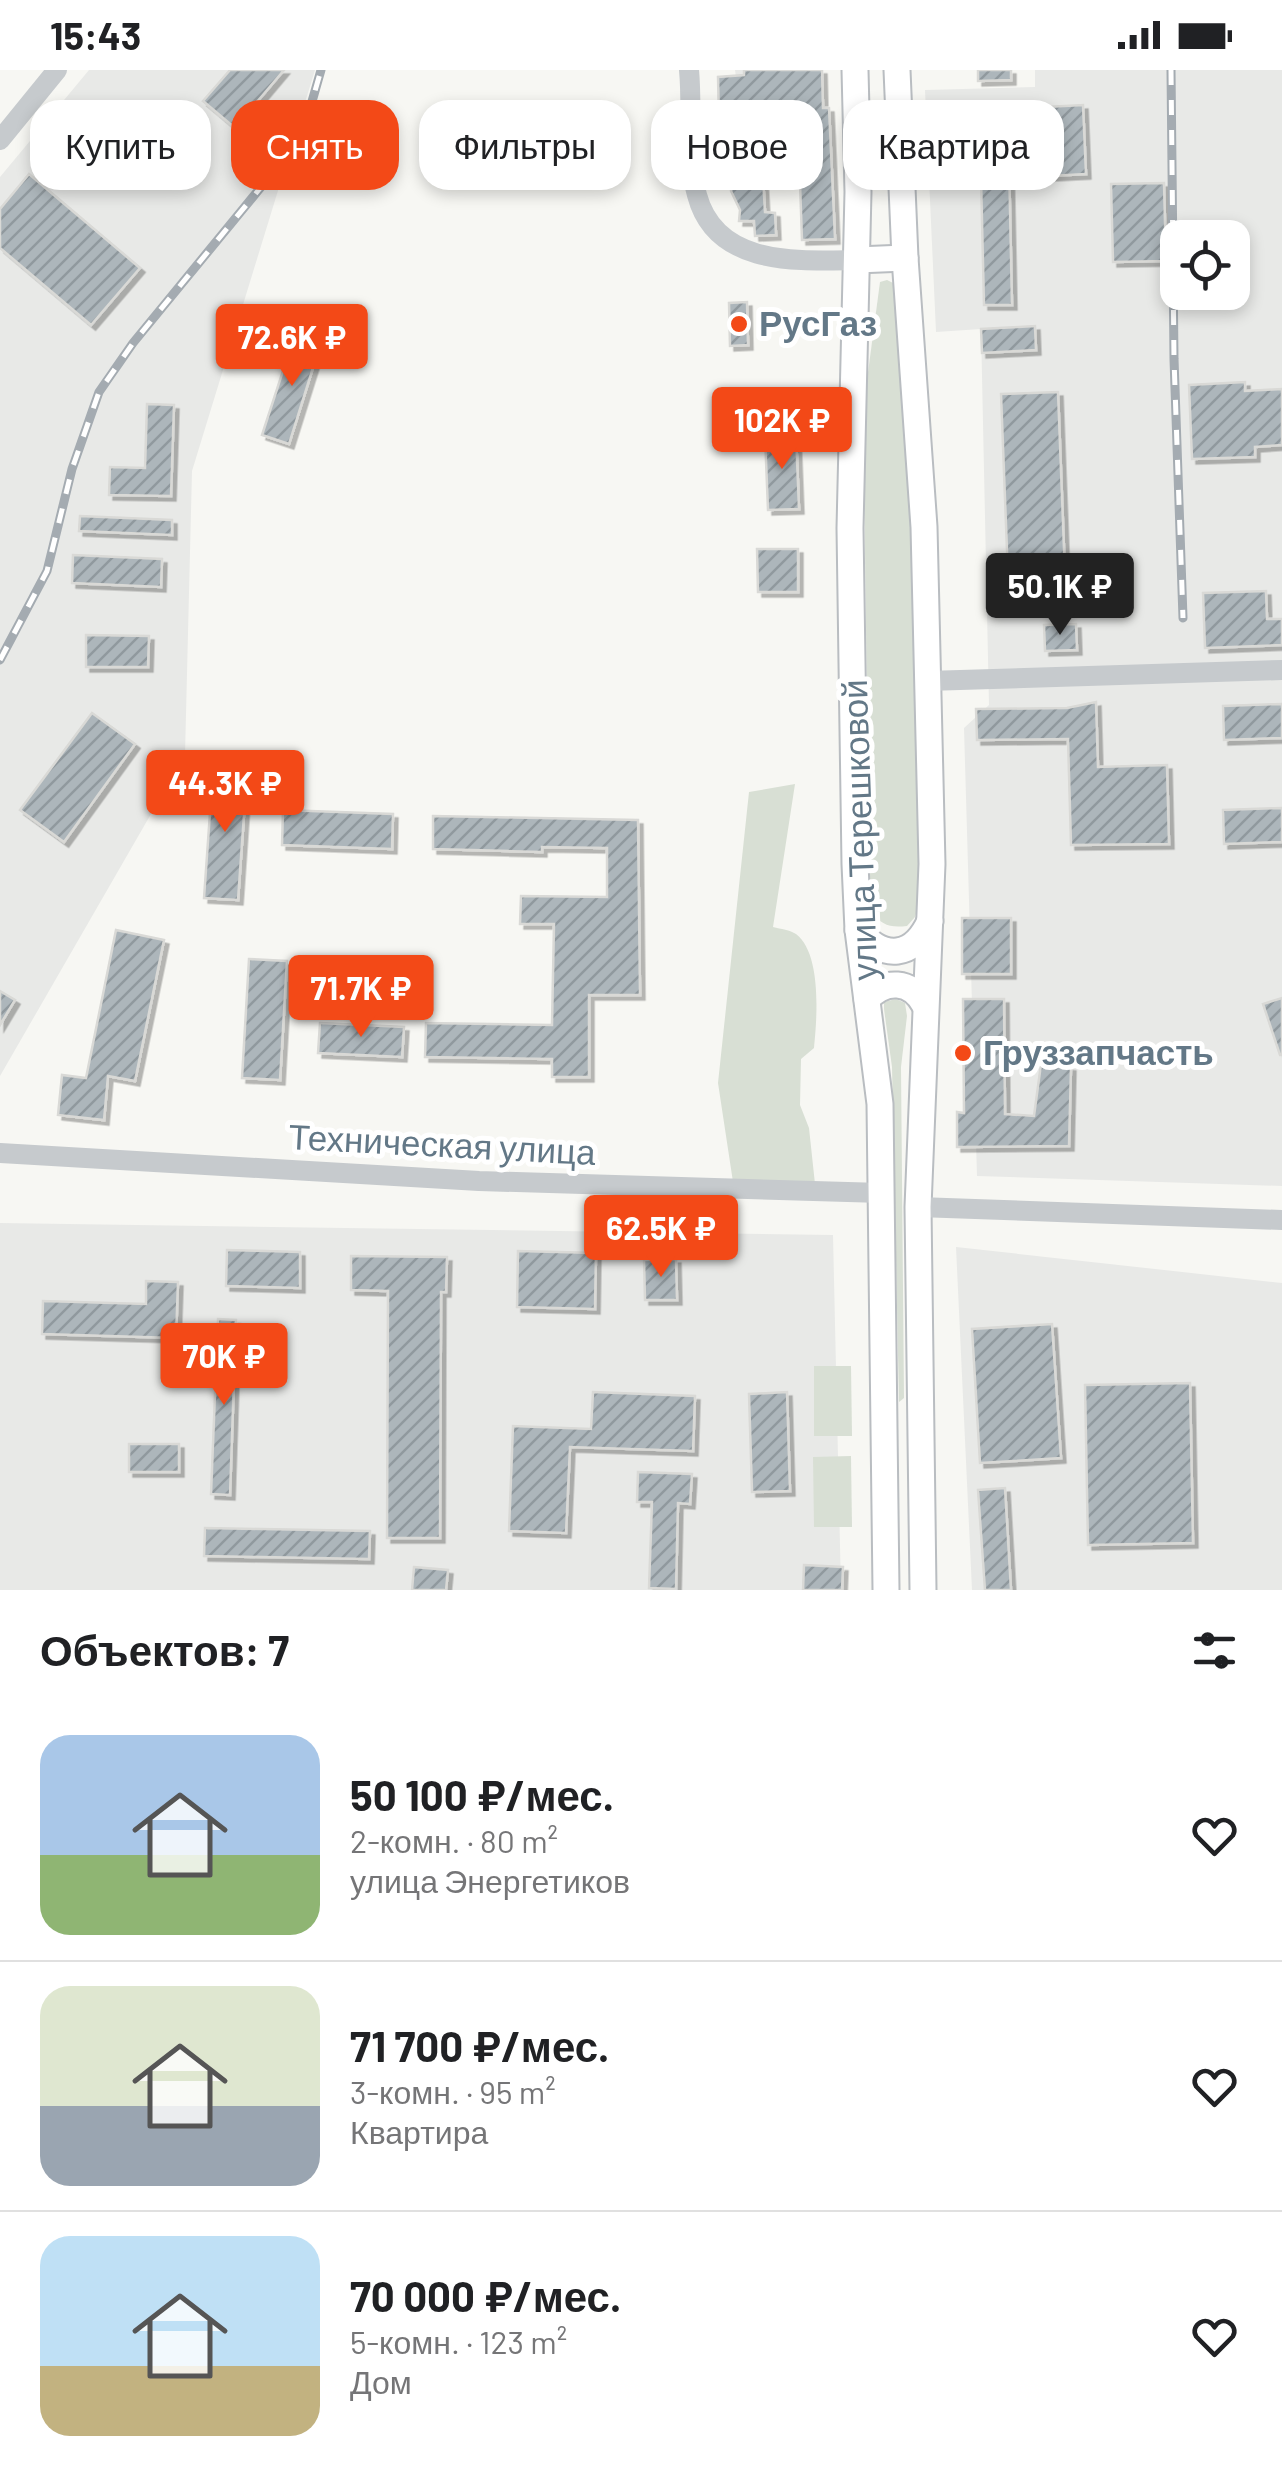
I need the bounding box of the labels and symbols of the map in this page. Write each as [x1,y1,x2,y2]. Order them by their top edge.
place label: РусГаз [759,301,877,343]
pin: 72.6K ₽ [200,304,384,389]
marker: РусГаз [728,313,750,335]
pin: 102K ₽ [701,387,863,472]
pin: 50.1K ₽ [968,553,1152,638]
street label: улица Терешковой [832,679,884,981]
pin: 44.3K ₽ [133,750,317,835]
pin: 71.7K ₽ [269,955,453,1040]
place label: Груззапчасть [983,1030,1214,1072]
marker: Груззапчасть [952,1042,974,1064]
street label: Техническая улица [288,1114,597,1172]
pin: 62.5K ₽ [569,1195,753,1280]
pin: 70K ₽ [154,1323,294,1408]

